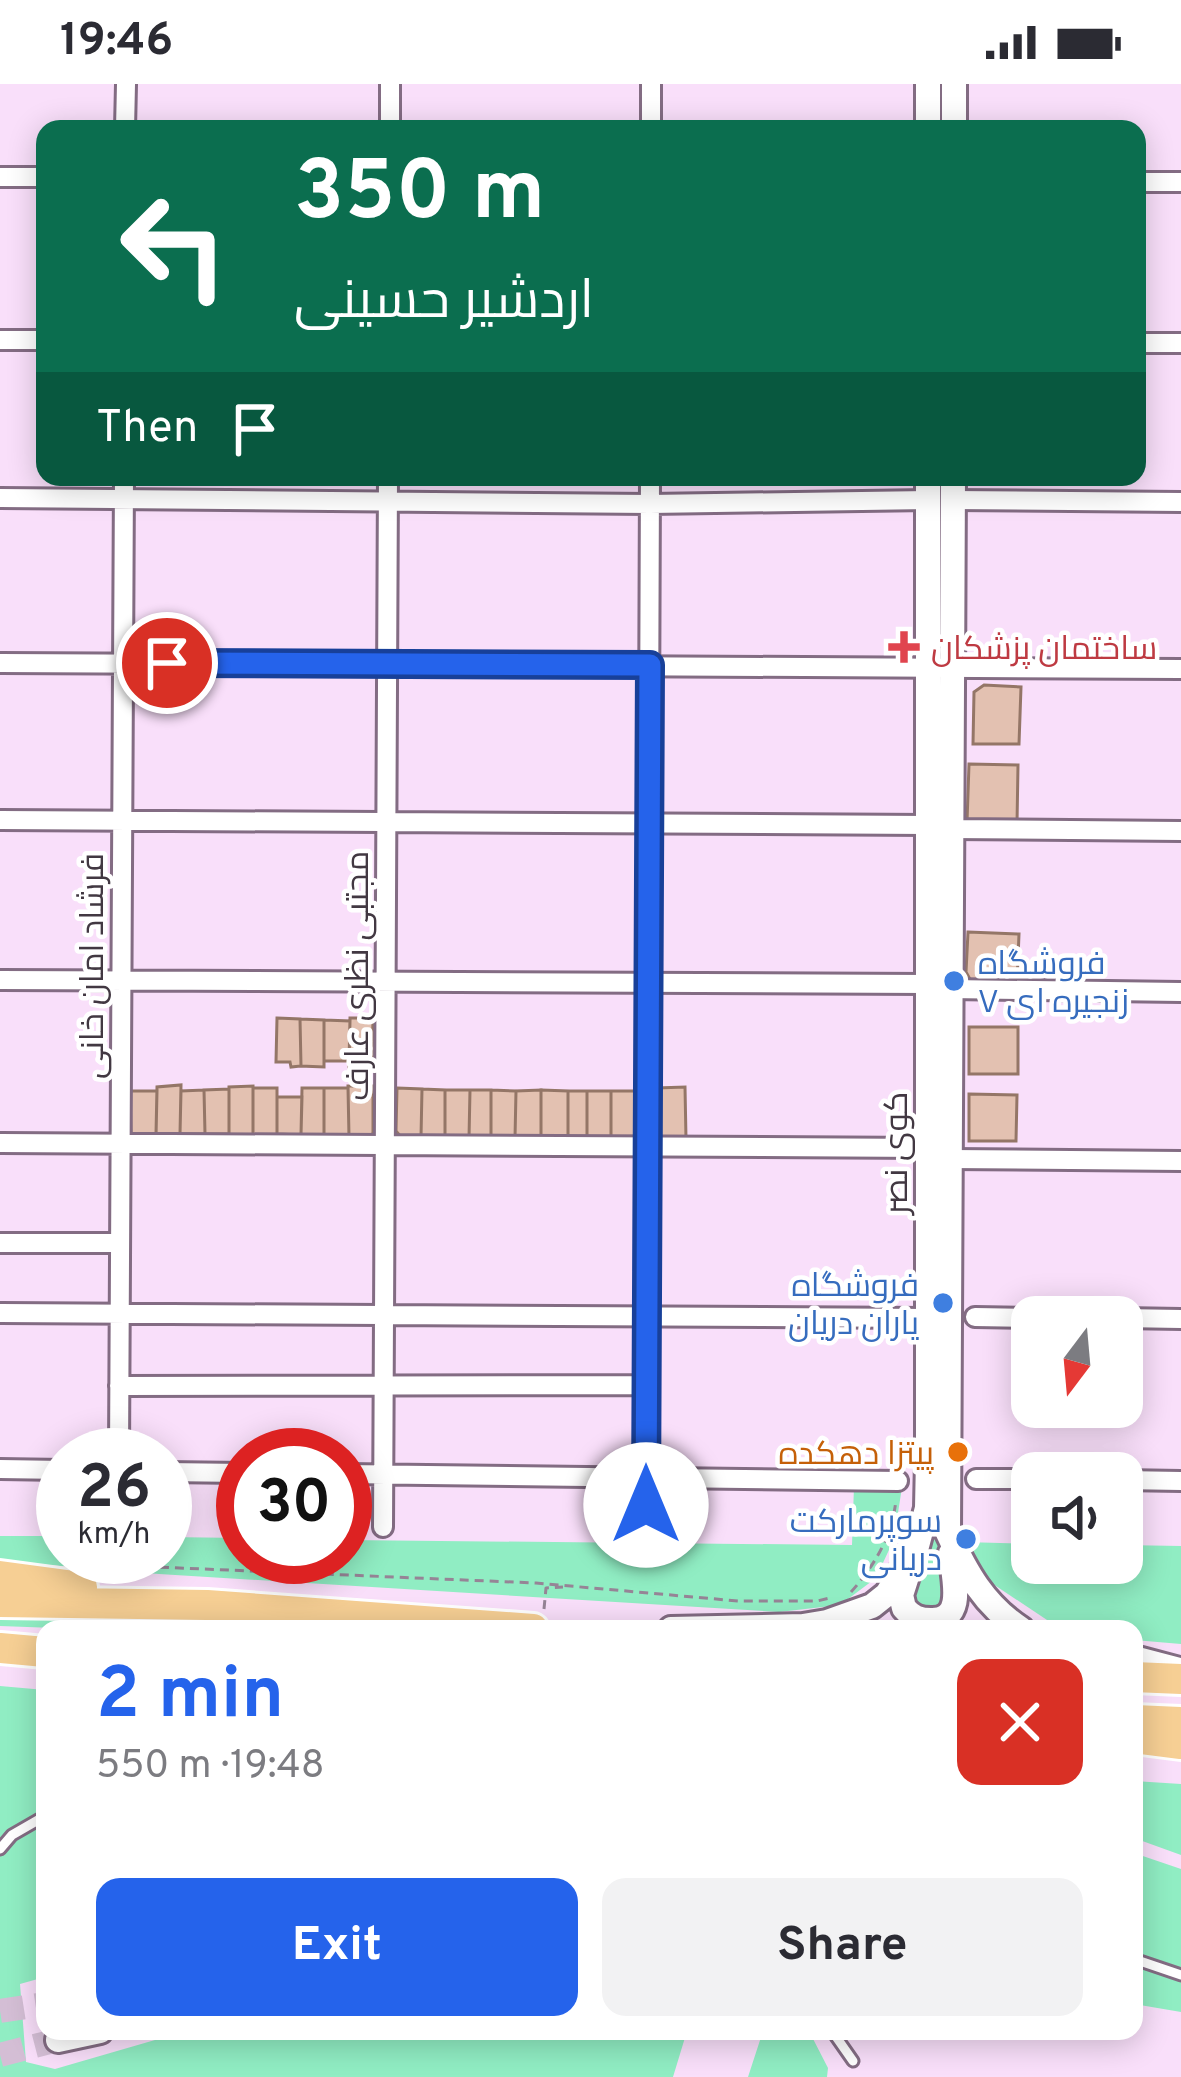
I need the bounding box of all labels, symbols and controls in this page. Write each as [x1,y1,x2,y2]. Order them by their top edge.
text: 19:46 [60,14,173,71]
text: 350 m [294,143,545,249]
icon: left [96,168,252,324]
text: اردشیر حسینی [294,269,594,338]
icon: arrive [222,396,288,462]
text: Then [96,401,198,458]
pin [116,612,218,714]
icon: arrive [134,630,200,696]
place label: ساختمان پزشکان [931,630,1157,672]
marker: ساختمان پزشکان [888,631,920,663]
street label: مجتبی نظری عارف [339,851,381,1101]
street label: فرشاد امان خانی [74,853,116,1079]
place label: فروشگاه زنجیره ای ۷ [978,945,1129,1025]
marker: فروشگاه زنجیره ای ۷ [941,968,967,994]
street label: کوی نصر [878,1092,920,1216]
place label: فروشگاه یاران دریان [788,1267,919,1347]
marker: فروشگاه یاران دریان [930,1290,956,1316]
north arrow [1011,1296,1143,1428]
map controls [1011,1296,1143,1584]
speed limit sign: 30 [216,1428,372,1584]
place label: پیتزا دهکده [778,1435,934,1477]
marker: پیتزا دهکده [945,1439,971,1465]
position arrow [583,1442,709,1568]
button: sound [1011,1452,1143,1584]
text: 26 [77,1453,151,1529]
place label: سوپرمارکت دریانی [790,1503,942,1583]
text: km/h [78,1517,150,1554]
marker: سوپرمارکت دریانی [953,1526,979,1552]
text: 2 min [96,1652,284,1744]
button: close [957,1659,1083,1785]
text: 550 m · 19:48 [96,1743,325,1792]
button: Exit [96,1878,578,2016]
button: Share [602,1878,1083,2016]

